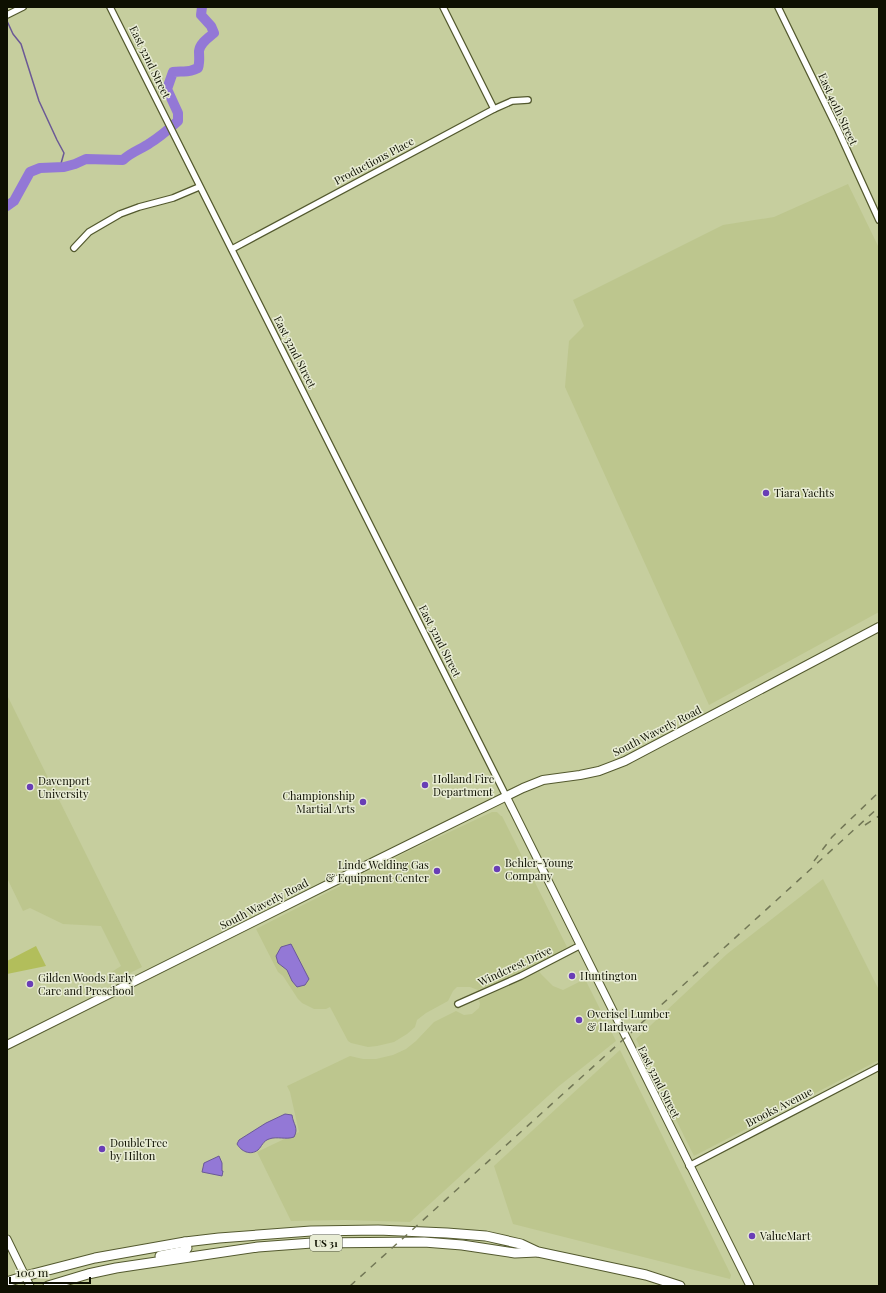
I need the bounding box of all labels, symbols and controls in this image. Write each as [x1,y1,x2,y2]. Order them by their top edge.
street label: East 32nd Street [126,23,175,101]
street label: East 40th Street [815,70,862,147]
street label: Productions Place [331,133,417,188]
street label: East 32nd Street [271,313,320,390]
place label: Tiara Yachts [774,485,834,500]
marker: Tiara Yachts [761,488,771,498]
street label: East 32nd Street [416,602,465,679]
street label: South Waverly Road [610,701,704,759]
place label: Holland Fire Department [433,771,495,799]
place label: Davenport University [38,773,90,801]
marker: Holland Fire Department [420,780,430,790]
marker: Davenport University [25,782,35,792]
place label: Championship Martial Arts [283,788,355,816]
marker: Championship Martial Arts [358,797,368,807]
place label: Behler-Young Company [505,855,573,883]
place label: Linde Welding Gas & Equipment Center [326,857,429,885]
marker: Behler-Young Company [492,864,502,874]
marker: Linde Welding Gas & Equipment Center [432,866,442,876]
street label: South Waverly Road [217,874,311,932]
street label: Windcrest Drive [475,942,554,990]
place label: Huntington [580,968,637,983]
place label: Gilden Woods Early Care and Preschool [38,970,134,998]
marker: Huntington [567,971,577,981]
marker: Gilden Woods Early Care and Preschool [25,979,35,989]
place label: Overisel Lumber & Hardware [587,1006,670,1034]
marker: Overisel Lumber & Hardware [574,1015,584,1025]
street label: East 32nd Street [635,1043,684,1120]
street label: Brooks Avenue [743,1083,815,1130]
place label: DoubleTree by Hilton [110,1135,168,1163]
marker: DoubleTree by Hilton [97,1144,107,1154]
place label: ValueMart [759,1228,811,1243]
marker: ValueMart [747,1231,757,1241]
road number: US 31 [310,1235,342,1251]
scale bar [10,1259,90,1285]
text: 100 m [16,1264,49,1280]

